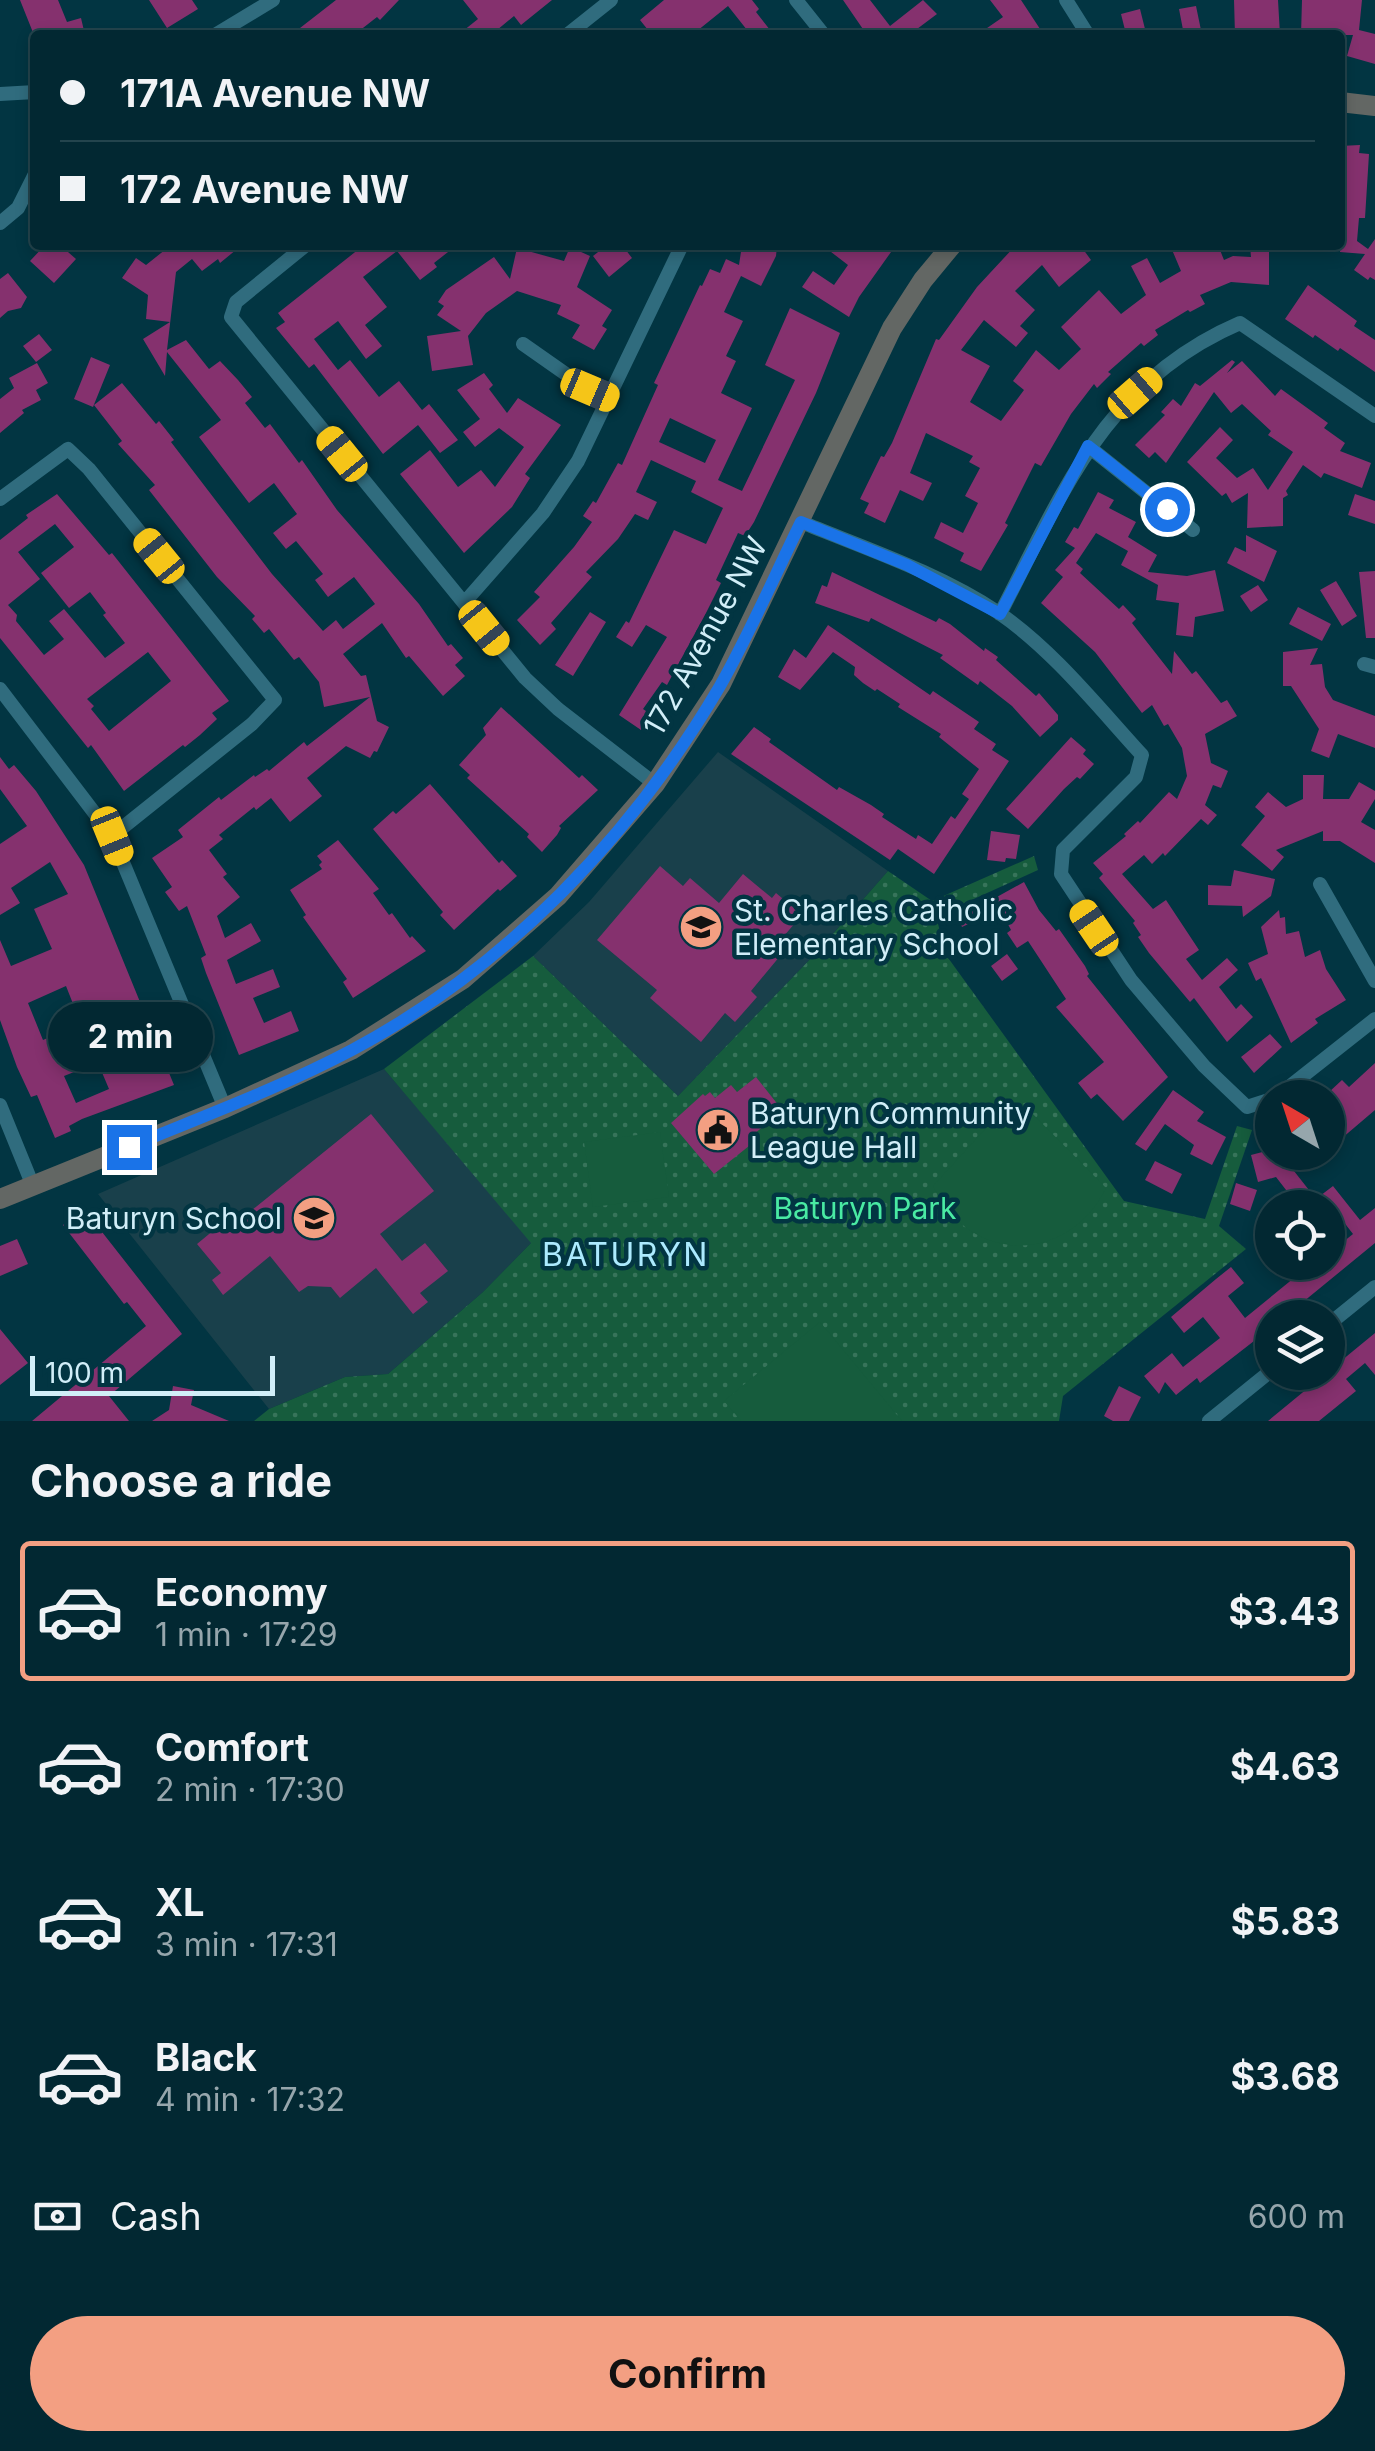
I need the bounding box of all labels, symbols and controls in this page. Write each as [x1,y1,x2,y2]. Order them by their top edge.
text: 171A Avenue NW [120,70,430,116]
text: 172 Avenue NW [120,166,409,212]
car [1103,362,1167,424]
car [557,364,623,416]
car [311,421,373,487]
route start [1145,487,1190,532]
car [128,523,190,589]
street label: 172 Avenue NW [635,530,775,742]
car [453,595,515,661]
car [87,803,137,869]
place label: St. Charles Catholic Elementary School [734,892,1013,962]
car [1065,895,1123,961]
school or university icon: St. Charles Catholic Elementary School [678,904,724,950]
callout: 2 min [46,1002,212,1072]
text: 2 min [88,1017,173,1056]
north arrow [1255,1080,1345,1170]
map controls [1255,1080,1345,1390]
place label: Baturyn Community League Hall [750,1095,1031,1165]
public building icon: Baturyn Community League Hall [695,1107,741,1153]
route end [107,1125,152,1170]
park label: Baturyn Park [773,1190,957,1226]
button: locate [1255,1190,1345,1280]
school or university icon: Baturyn School [291,1195,337,1241]
place label: Baturyn School [66,1200,282,1236]
district label: BATURYN [542,1235,710,1274]
button: layers [1255,1300,1345,1390]
scale bar [30,1351,275,1396]
text: 100 m [45,1356,124,1390]
text: Choose a ride [30,1453,332,1508]
icon: car [35,1566,125,1656]
text: Economy [155,1569,328,1615]
text: $3.43 [1228,1588,1340,1634]
text: 1 min · 17:29 [155,1615,338,1654]
icon: car [35,1721,125,1811]
text: Comfort [155,1724,309,1770]
text: $4.63 [1230,1743,1340,1789]
text: 2 min · 17:30 [155,1770,345,1809]
icon: car [35,1876,125,1966]
text: XL [155,1879,205,1925]
text: $5.83 [1231,1898,1340,1944]
text: 3 min · 17:31 [155,1925,338,1964]
icon: car [35,2031,125,2121]
text: Black [155,2034,257,2080]
text: $3.68 [1230,2053,1340,2099]
text: 4 min · 17:32 [155,2080,345,2119]
icon: cash [30,2189,85,2244]
text: Cash [110,2193,202,2239]
text: 600 m [1248,2197,1345,2236]
button: Confirm [30,2316,1345,2431]

